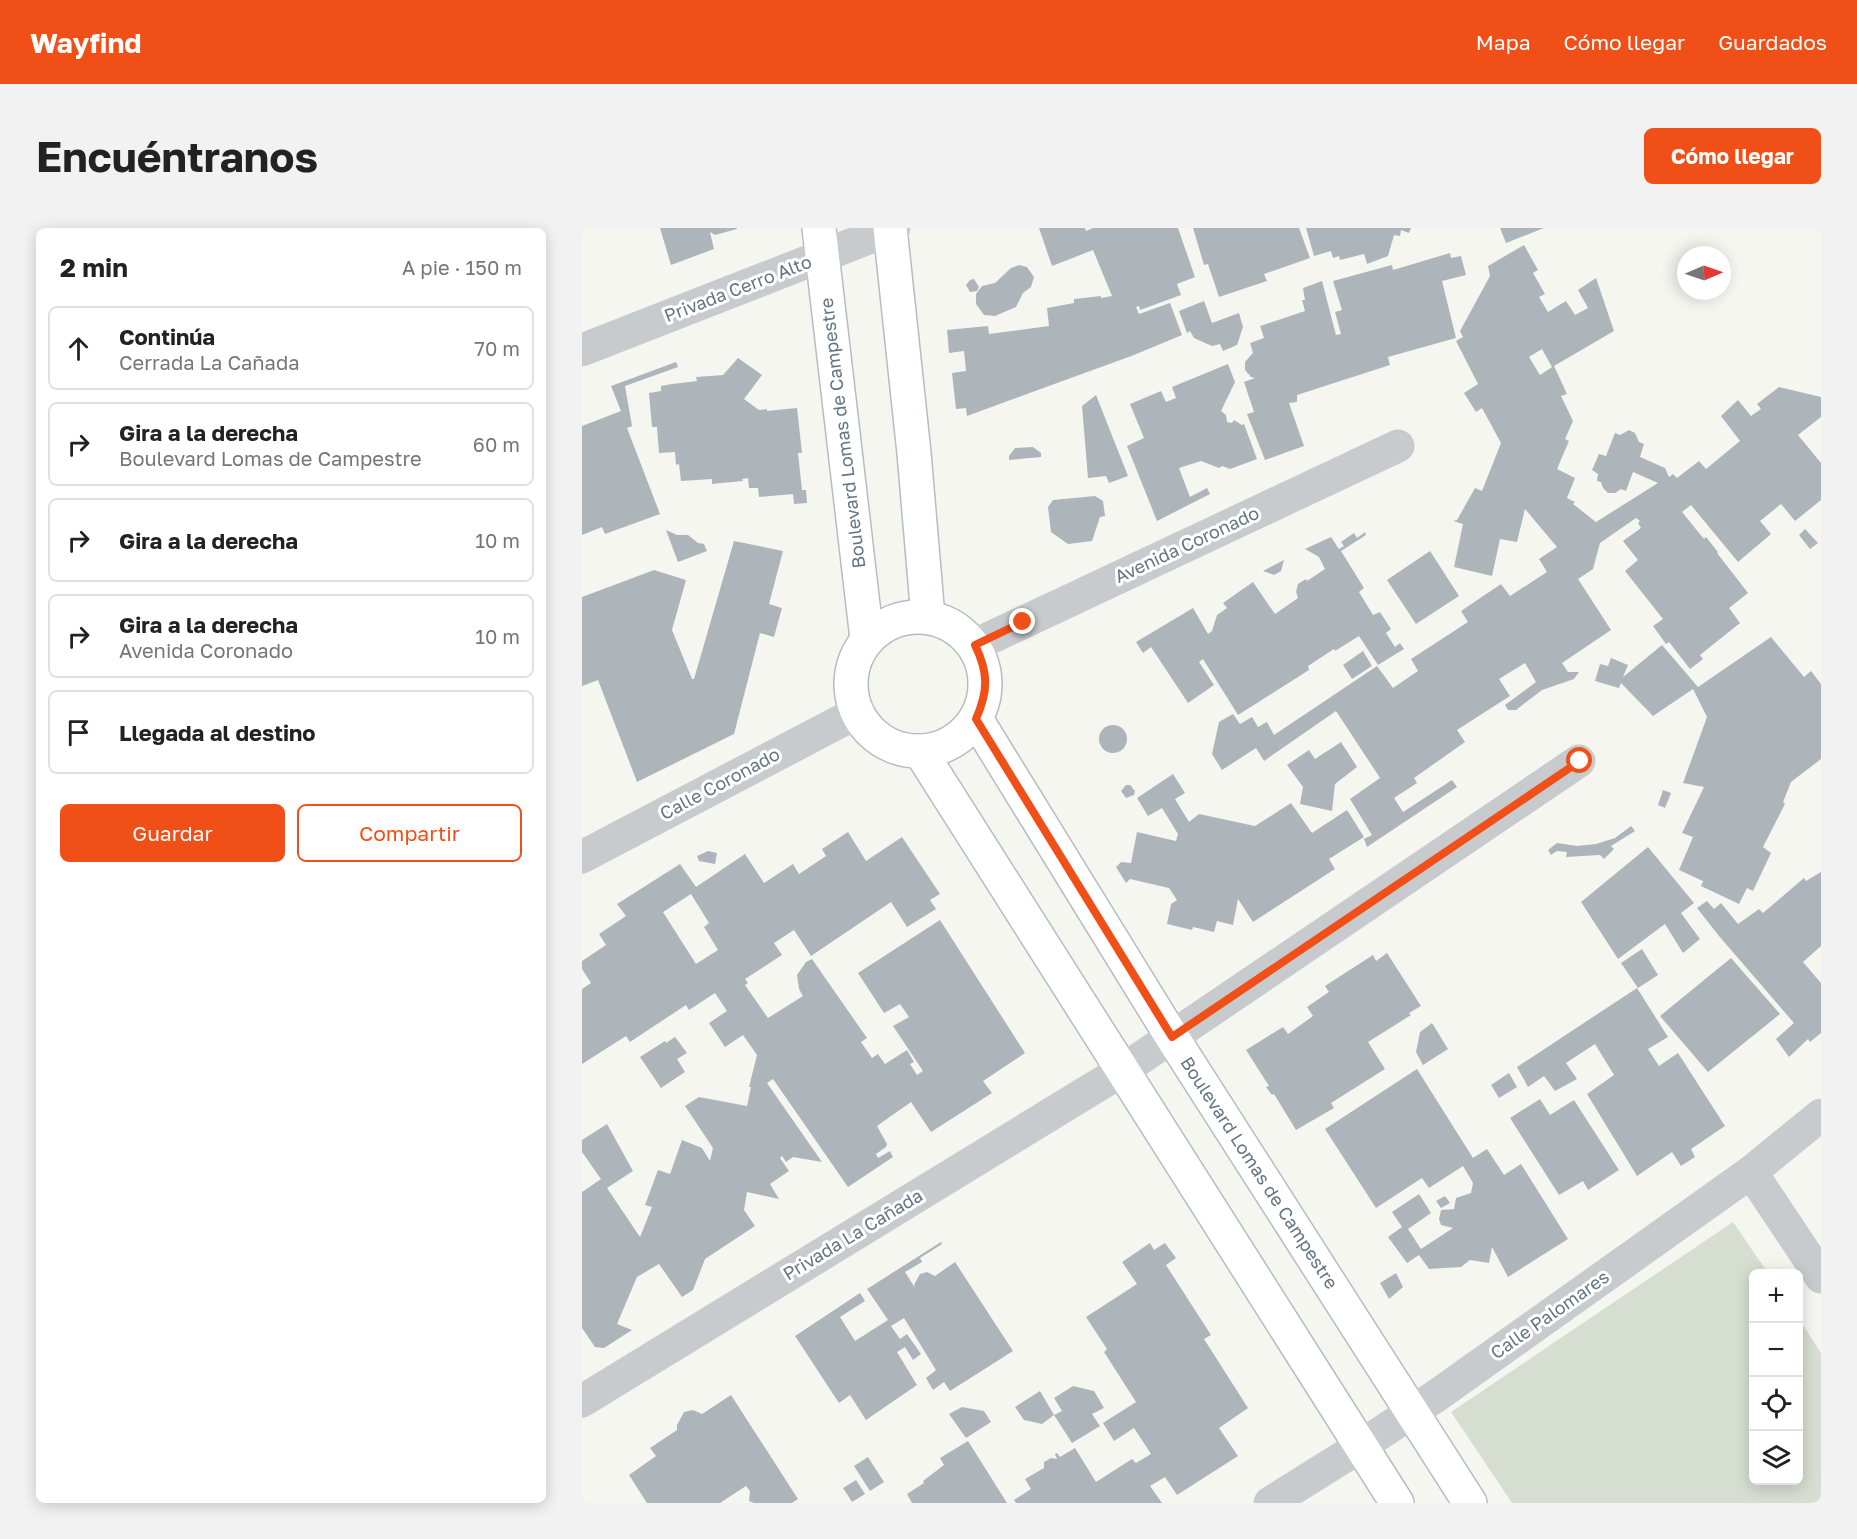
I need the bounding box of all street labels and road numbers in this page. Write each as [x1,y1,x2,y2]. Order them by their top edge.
street label: Privada Cerro Alto [661,250,814,326]
street label: Boulevard Lomas de Campestre [814,297,870,570]
street label: Avenida Coronado [1111,501,1262,587]
street label: Calle Coronado [656,742,783,824]
street label: Boulevard Lomas de Campestre [1176,1052,1343,1293]
street label: Privada La Cañada [779,1184,926,1285]
street label: Calle Palomares [1486,1265,1613,1363]

